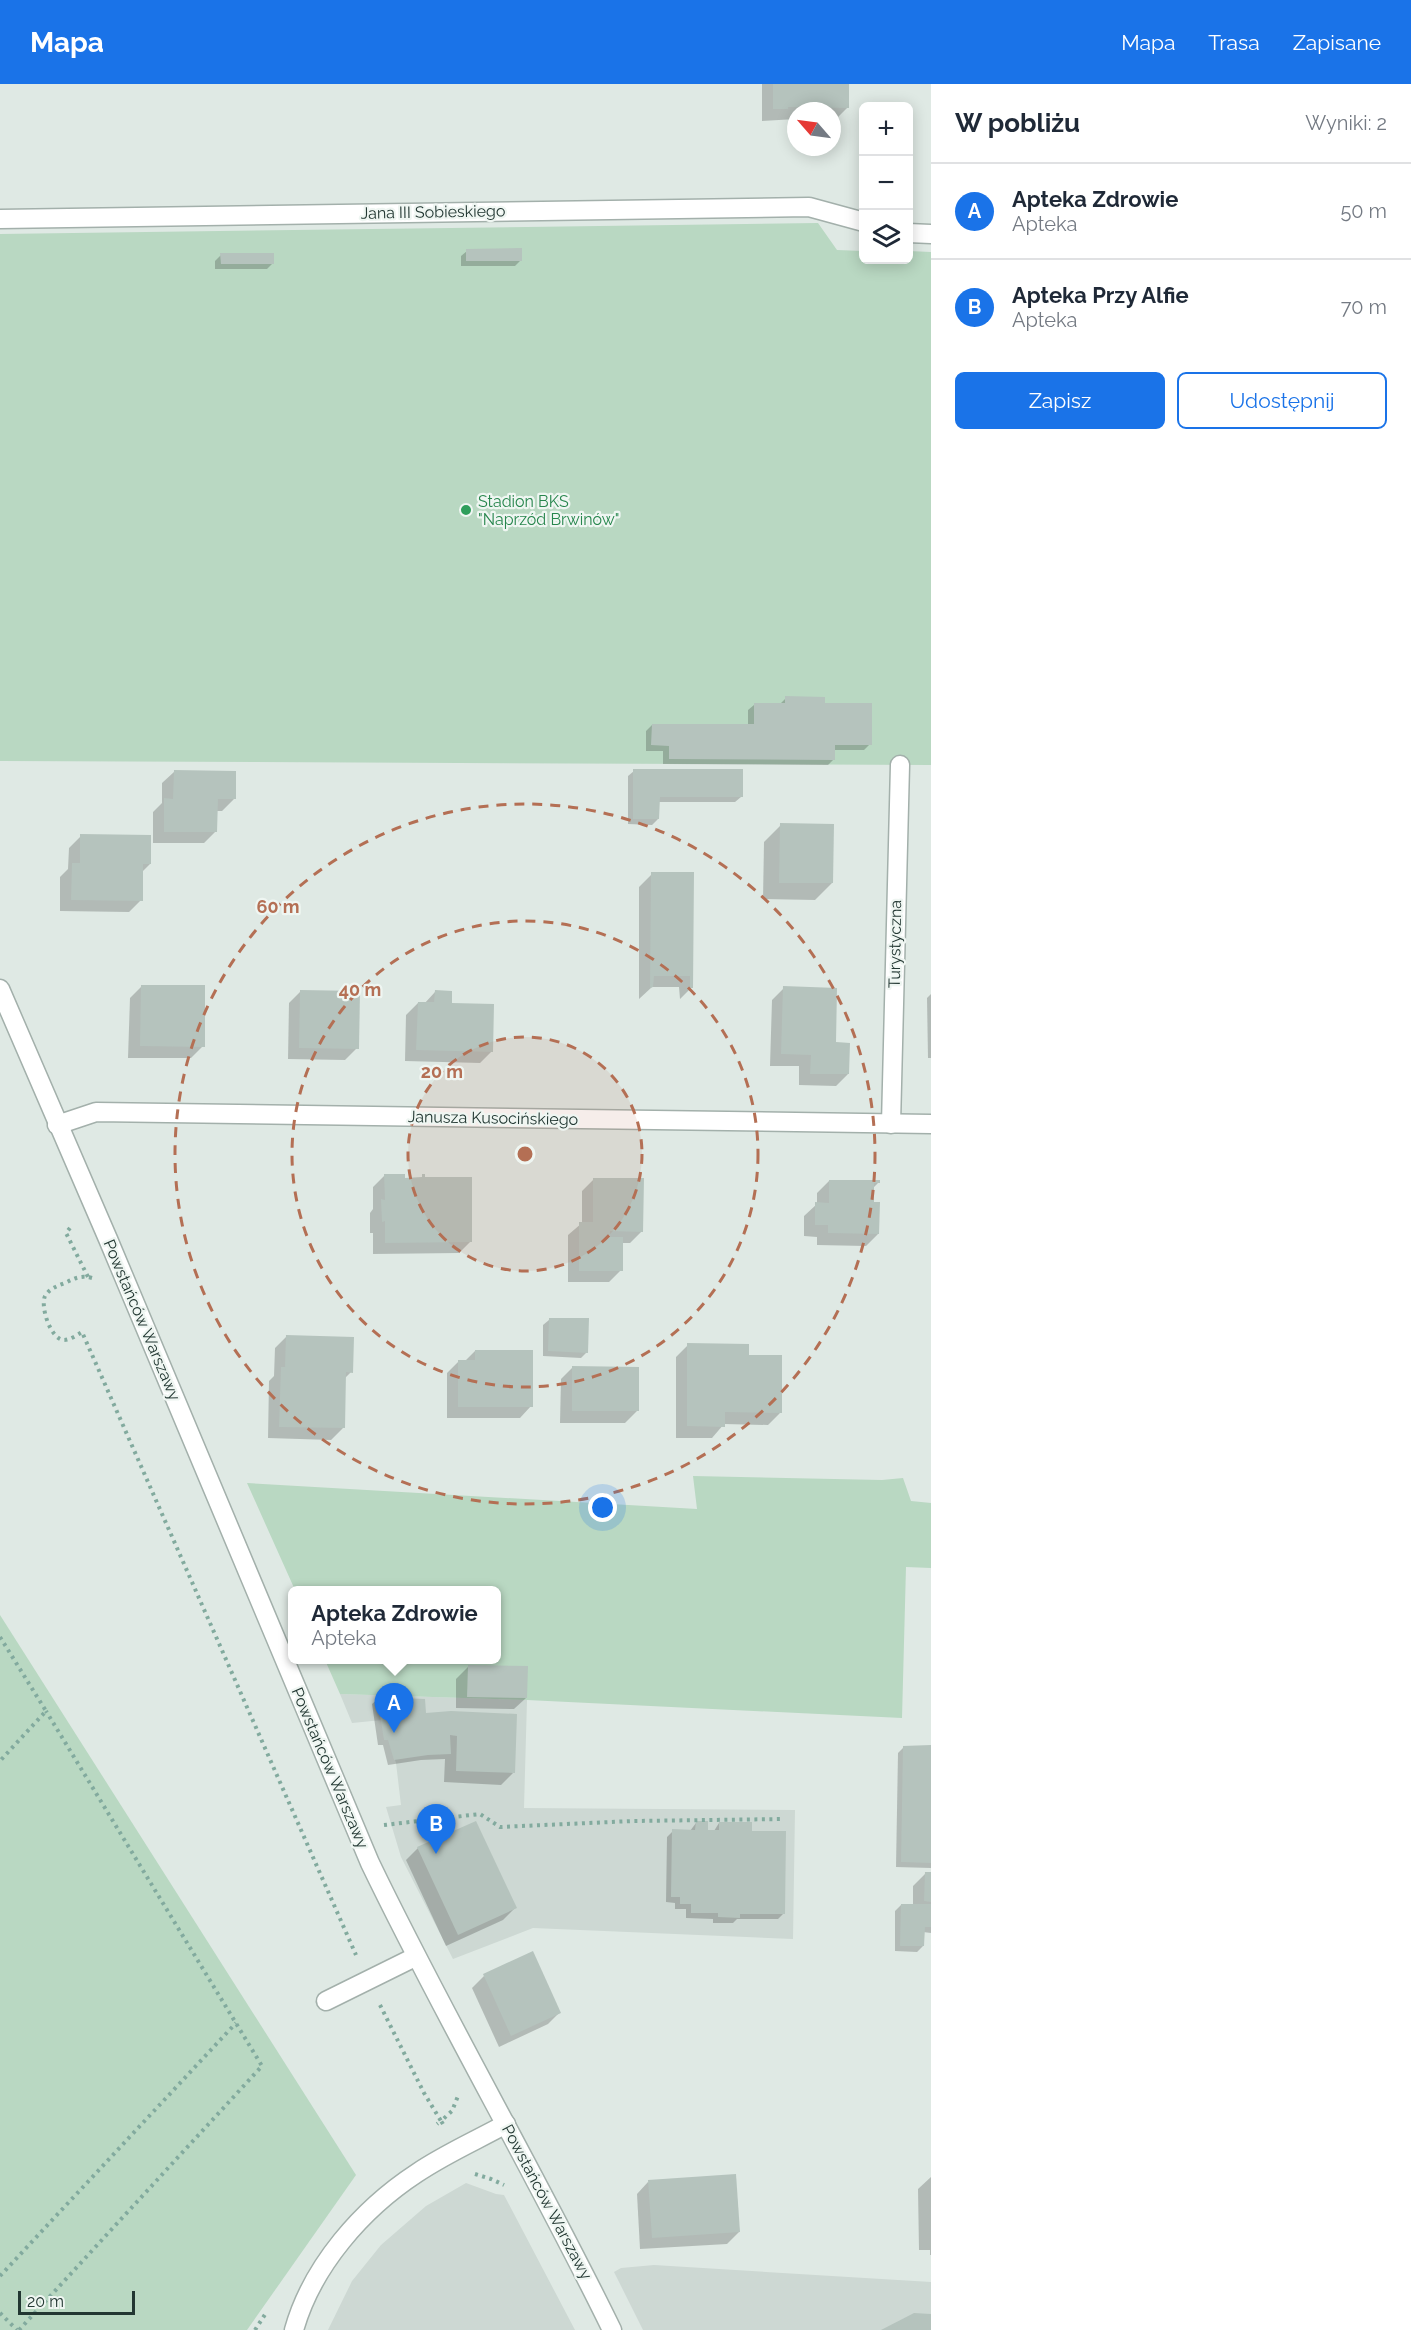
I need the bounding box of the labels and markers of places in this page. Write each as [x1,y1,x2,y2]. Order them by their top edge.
place label: Stadion BKS "Naprzód Brwinów" [478,492,619,529]
marker: Stadion BKS "Naprzód Brwinów" [459,503,473,517]
centre of rings [515,1144,535,1164]
pin: A [374,1684,414,1733]
pin: B [416,1804,456,1854]

